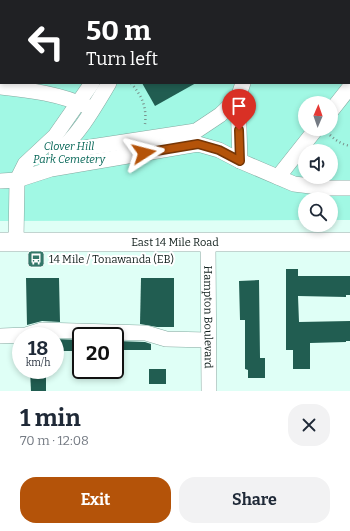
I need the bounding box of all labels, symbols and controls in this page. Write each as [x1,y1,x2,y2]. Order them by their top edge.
text: 50 m [86,14,151,47]
icon: left [20,16,72,68]
text: Turn left [86,48,158,70]
pin [222,89,256,130]
icon: arrive [228,95,250,117]
north arrow [298,96,338,136]
map controls [298,96,338,232]
position arrow [123,132,165,174]
park label: Clover Hill Park Cemetery [33,140,106,166]
button: sound [298,144,338,184]
button: search [298,192,338,232]
street label: East 14 Mile Road [131,236,219,249]
bus stop icon: 14 Mile / Tonawanda (EB) [26,249,46,269]
place label: 14 Mile / Tonawanda (EB) [49,253,174,266]
street label: Hampton Boulevard [202,266,215,369]
speed limit sign: 20 [72,327,124,379]
text: 18 [28,336,48,360]
text: km/h [26,357,50,369]
text: 1 min [20,404,81,432]
button: close [288,404,330,446]
text: 70 m · 12:08 [20,433,89,448]
button: Exit [20,477,171,523]
button: Share [179,477,330,523]

